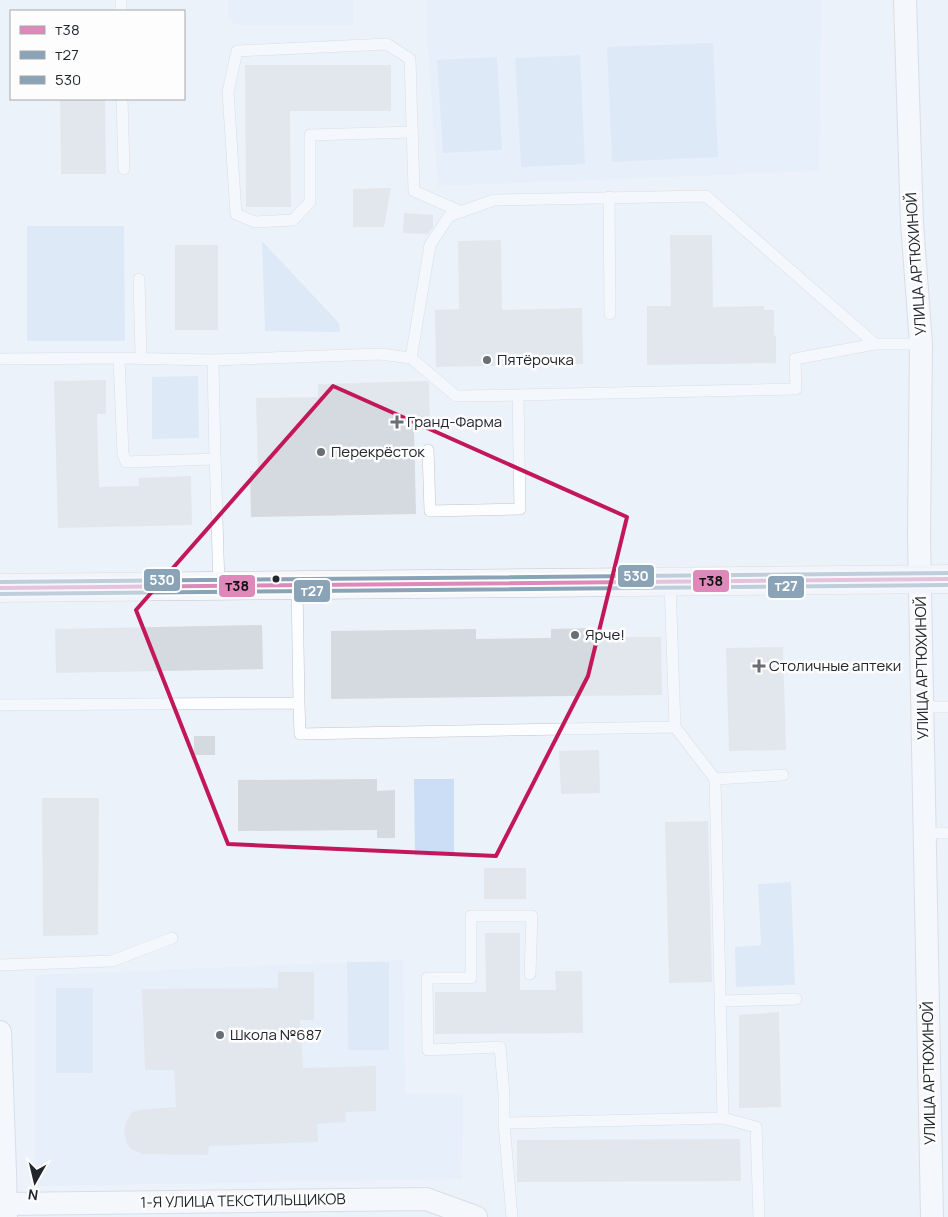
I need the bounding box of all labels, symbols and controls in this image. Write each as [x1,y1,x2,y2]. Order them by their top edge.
legend [10,10,185,100]
text: т38 [55,19,80,40]
text: т27 [55,44,79,65]
text: 530 [55,69,81,90]
street label: УЛИЦА АРТЮХИНОЙ [900,192,931,336]
place label: Пятёрочка [497,349,574,370]
marker: Пятёрочка [481,354,493,366]
place label: Гранд-Фарма [407,411,502,432]
marker: Гранд-Фарма [391,416,403,428]
place label: Перекрёсток [331,441,425,462]
marker: Перекрёсток [315,446,327,458]
line badge: 530 [617,564,655,588]
text: 530 [623,566,649,585]
line badge: 530 [143,568,181,592]
line badge: т38 [692,569,730,593]
text: 530 [149,570,175,589]
text: т38 [699,571,723,590]
line badge: т38 [218,574,256,598]
unlabelled marker [271,574,281,584]
line badge: т27 [767,575,805,599]
text: т38 [225,576,249,595]
text: т27 [774,576,798,595]
line badge: т27 [293,579,331,603]
text: т27 [300,581,324,600]
street label: УЛИЦА АРТЮХИНОЙ [910,596,933,740]
place label: Ярче! [585,624,625,645]
marker: Ярче! [569,629,581,641]
place label: Столичные аптеки [769,655,901,676]
marker: Столичные аптеки [753,660,765,672]
street label: УЛИЦА АРТЮХИНОЙ [917,1001,940,1145]
place label: Школа №687 [230,1024,322,1045]
marker: Школа №687 [214,1029,226,1041]
north arrow [10,1157,60,1207]
text: N [27,1185,39,1205]
street label: 1-Я УЛИЦА ТЕКСТИЛЬЩИКОВ [140,1188,346,1213]

